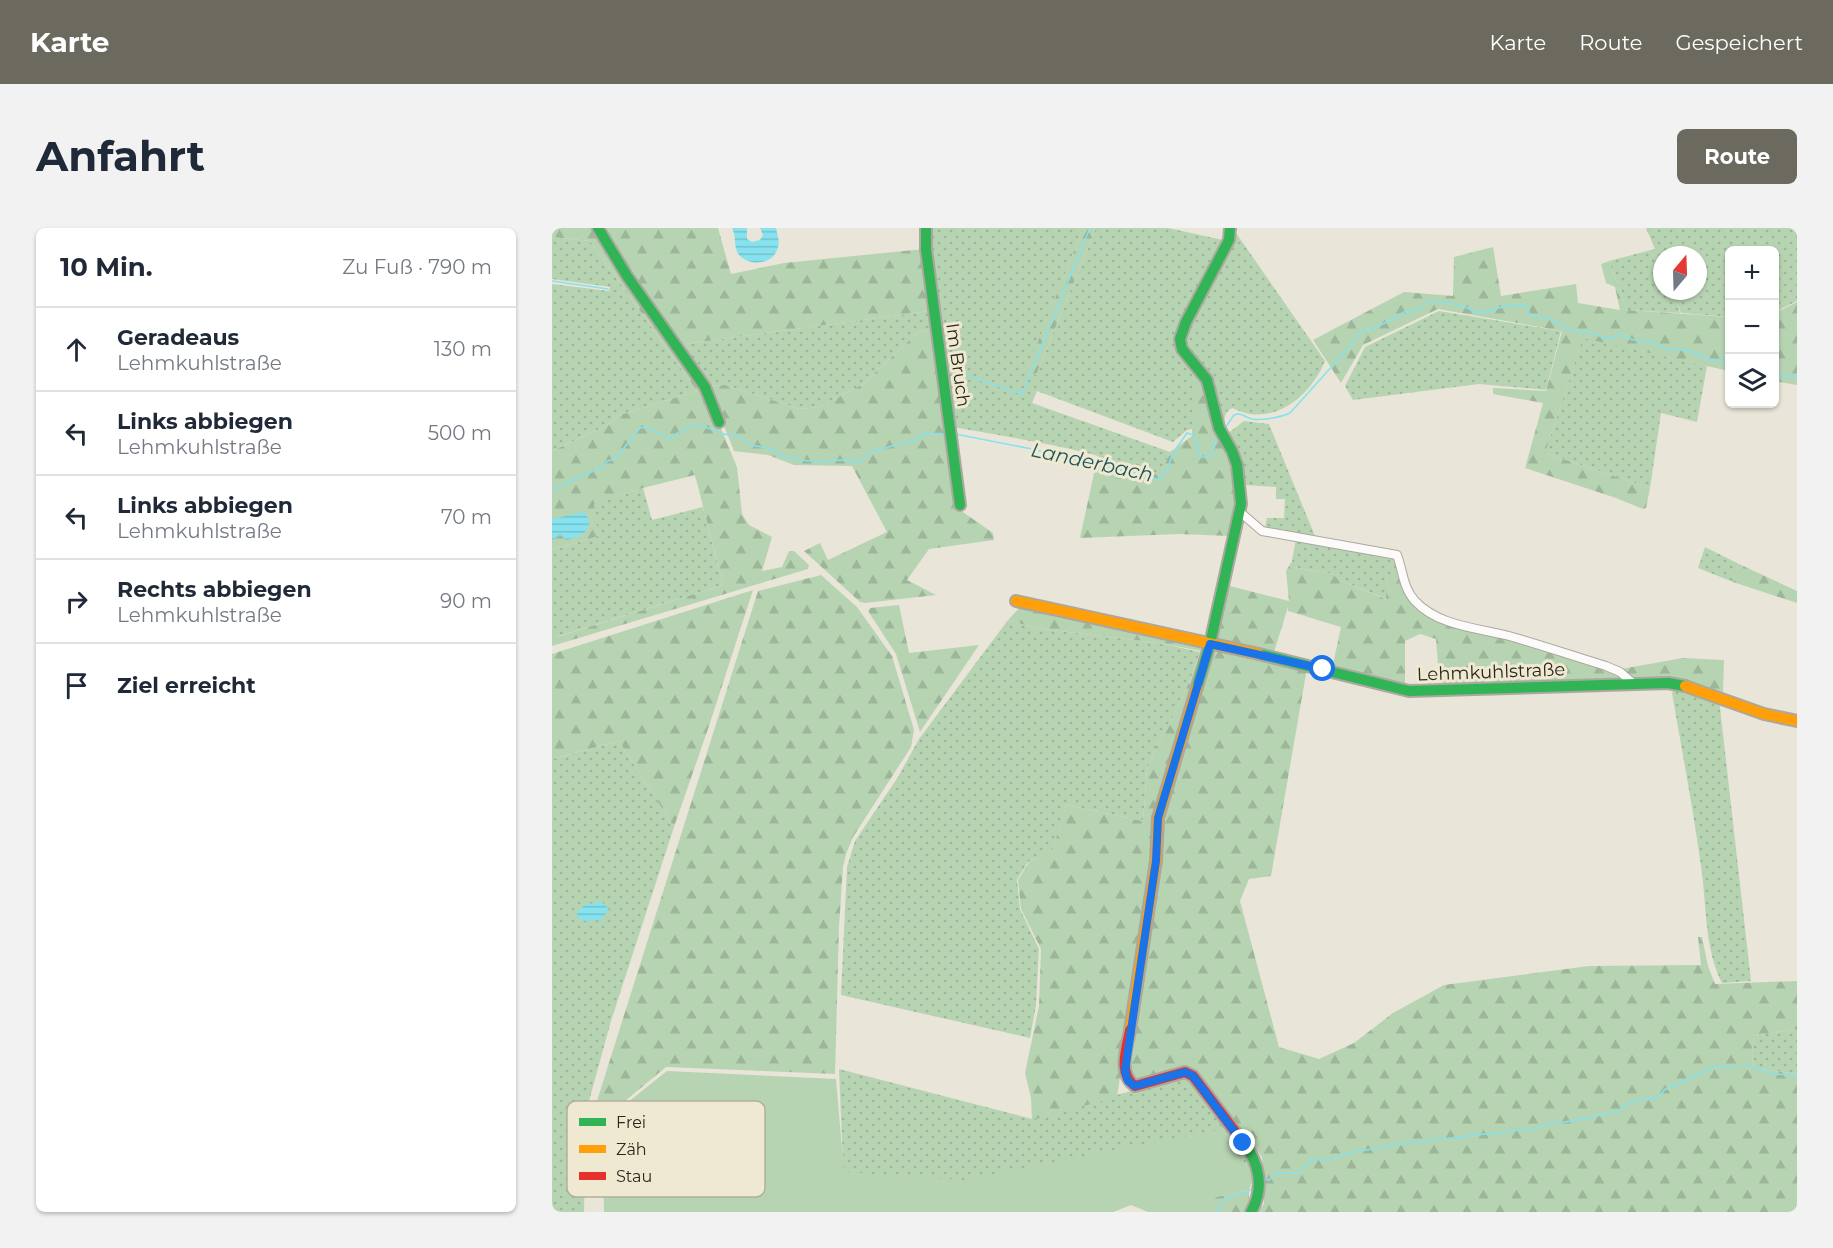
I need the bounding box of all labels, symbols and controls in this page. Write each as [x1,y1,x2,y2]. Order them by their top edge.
text: Karte [30,25,110,59]
text: Karte [1490,30,1546,55]
text: Route [1579,30,1642,55]
text: Gespeichert [1675,30,1803,55]
button: Route [1677,129,1797,184]
text: Anfahrt [36,130,205,182]
north arrow [1653,246,1707,300]
map controls [1725,246,1779,408]
button: + [1725,246,1779,300]
text: 10 Min. [60,251,153,283]
text: Zu Fuß · 790 m [342,255,492,279]
button: − [1725,300,1779,354]
street label: Im Bruch [941,322,975,408]
text: Geradeaus [117,324,239,351]
icon: ahead [60,333,93,366]
text: 130 m [434,337,492,361]
text: Lehmkuhlstraße [117,351,282,375]
button: layers [1725,354,1779,408]
text: Links abbiegen [117,408,293,435]
icon: left [60,417,93,450]
text: 500 m [428,421,492,445]
text: Lehmkuhlstraße [117,435,282,459]
water label: Landerbach [1029,437,1155,487]
text: Links abbiegen [117,492,293,519]
icon: left [60,501,93,534]
text: 70 m [441,505,492,529]
text: Lehmkuhlstraße [117,519,282,543]
text: Rechts abbiegen [117,576,312,603]
icon: right [60,585,93,618]
text: 90 m [440,589,492,613]
text: Lehmkuhlstraße [117,603,282,627]
route start [1309,655,1335,681]
street label: Lehmkuhlstraße [1416,658,1566,686]
icon: arrive [60,669,93,702]
text: Ziel erreicht [117,672,256,699]
legend [567,1101,765,1197]
text: Frei [616,1113,646,1132]
route end [1229,1129,1255,1155]
text: Zäh [616,1140,647,1159]
text: Stau [616,1167,652,1186]

